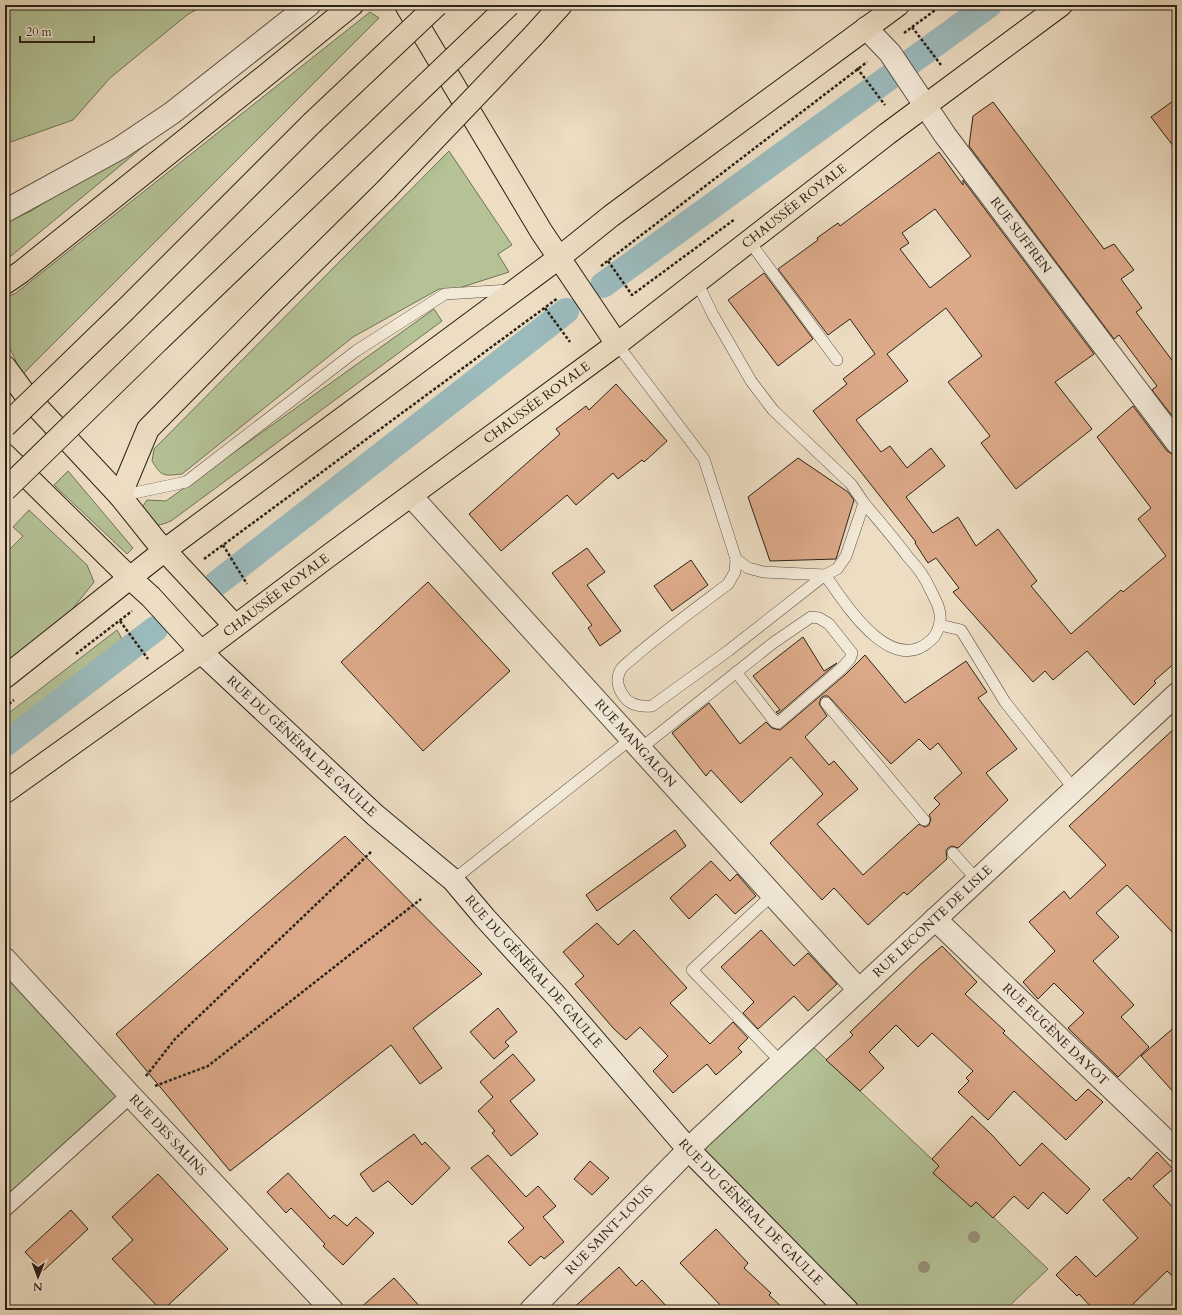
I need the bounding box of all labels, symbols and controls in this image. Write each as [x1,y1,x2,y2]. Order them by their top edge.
scale bar [20,18,94,44]
text: 20 m [26,24,53,40]
street label: CHAUSSÉE ROYALE [738,160,850,253]
street label: RUE SUFFREN [986,193,1055,277]
street label: CHAUSSÉE ROYALE [480,358,594,448]
street label: CHAUSSÉE ROYALE [219,549,333,641]
street label: RUE DU GÉNÉRAL DE GAULLE [223,672,380,821]
street label: RUE MANGALON [591,695,680,792]
street label: RUE LECONTE DE LISLE [869,861,996,982]
street label: RUE DU GÉNÉRAL DE GAULLE [461,891,606,1052]
street label: RUE EUGÈNE DAYOT [998,979,1113,1090]
street label: RUE DES SALINS [125,1091,211,1180]
street label: RUE DU GÉNÉRAL DE GAULLE [674,1135,827,1289]
street label: RUE SAINT-LOUIS [562,1182,657,1279]
north arrow [18,1257,58,1297]
text: N [32,1279,43,1294]

